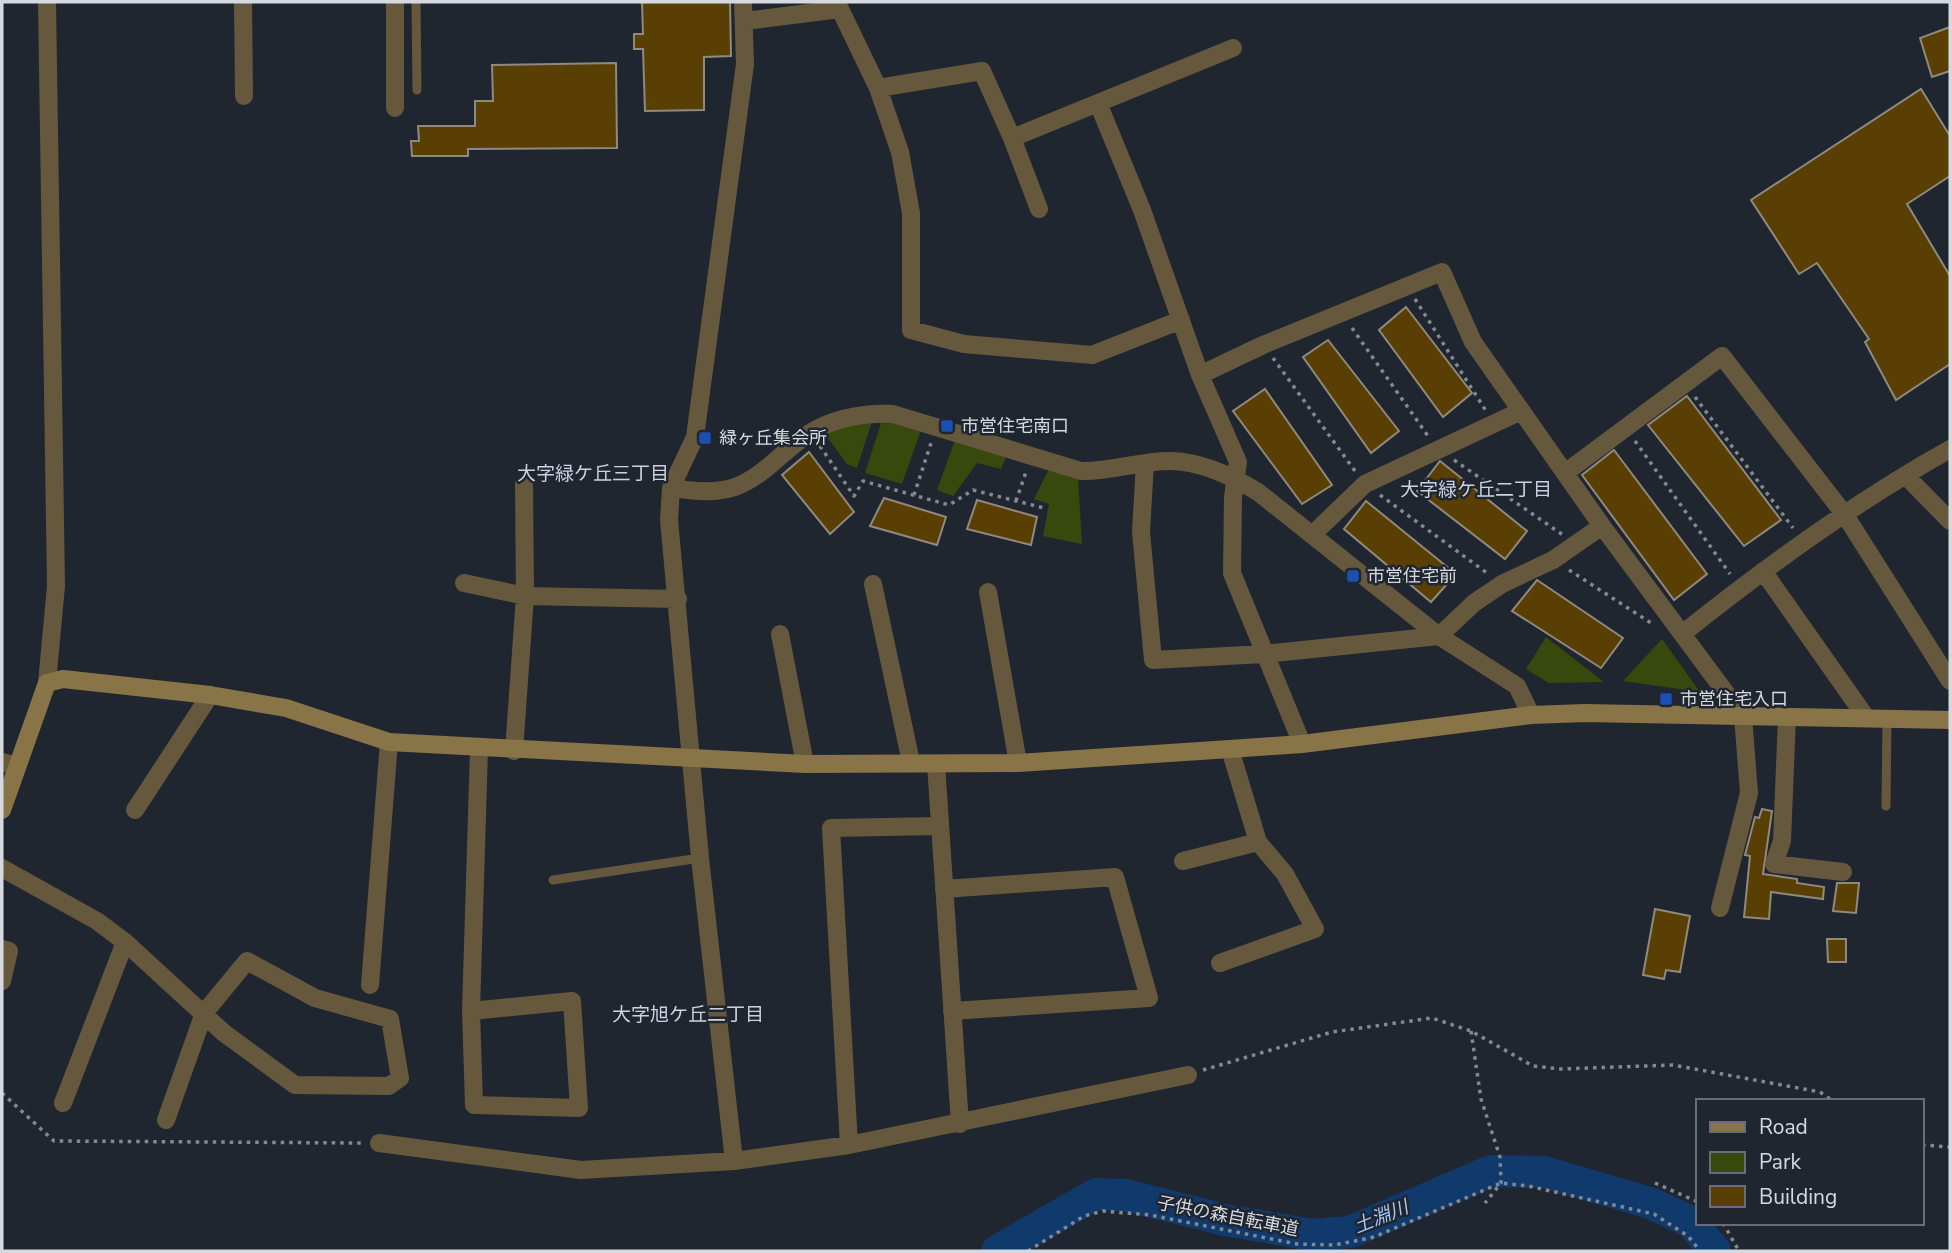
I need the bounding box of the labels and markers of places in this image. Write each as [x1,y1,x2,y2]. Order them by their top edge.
place label: 市営住宅南口 [961,414,1069,438]
marker: 市営住宅南口 [939,418,955,434]
place label: 緑ヶ丘集会所 [719,426,827,450]
marker: 緑ヶ丘集会所 [697,430,713,446]
place label: 市営住宅前 [1367,564,1457,588]
marker: 市営住宅前 [1345,568,1361,584]
place label: 市営住宅入口 [1680,687,1788,711]
marker: 市営住宅入口 [1658,691,1674,707]

